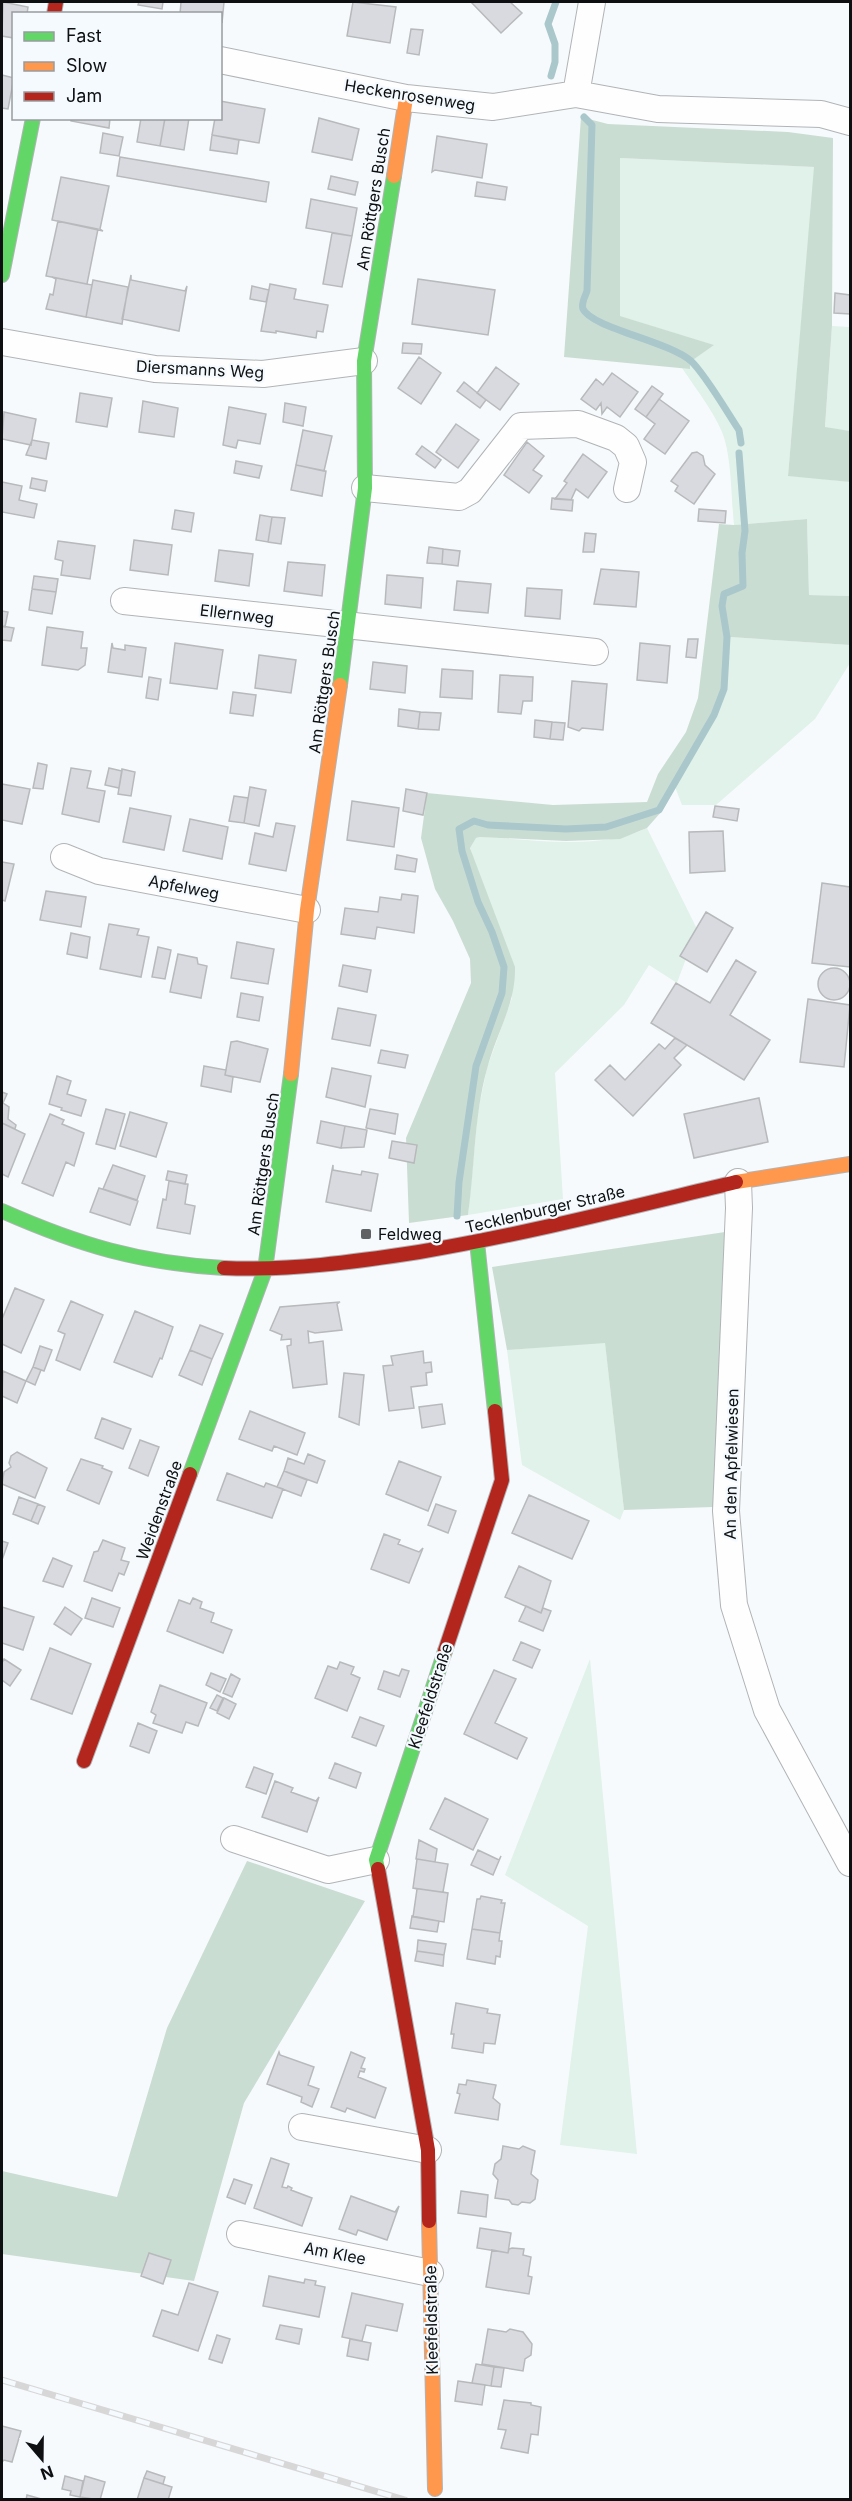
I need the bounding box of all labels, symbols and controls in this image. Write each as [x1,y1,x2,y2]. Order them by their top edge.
legend [12,12,222,120]
text: Fast [66,25,102,46]
text: Slow [66,55,107,76]
street label: Heckenrosenweg [343,75,477,115]
text: Jam [66,85,102,106]
street label: Am Röttgers Busch [352,126,394,272]
street label: Diersmanns Weg [135,356,265,382]
street label: Ellernweg [199,600,275,628]
street label: Am Röttgers Busch [304,609,344,755]
street label: Apfelweg [147,870,221,904]
street label: Am Röttgers Busch [243,1091,283,1237]
street label: Tecklenburger Straße [463,1181,627,1237]
place label: Feldweg [378,1224,442,1244]
marker: Feldweg [359,1227,373,1241]
street label: An den Apfelwiesen [720,1388,742,1540]
street label: Weidenstraße [132,1457,186,1563]
street label: Kleefeldstraße [404,1641,456,1751]
street label: Am Klee [302,2237,368,2269]
street label: Kleefeldstraße [420,2265,442,2375]
north arrow [12,2429,72,2489]
text: N [38,2462,56,2485]

